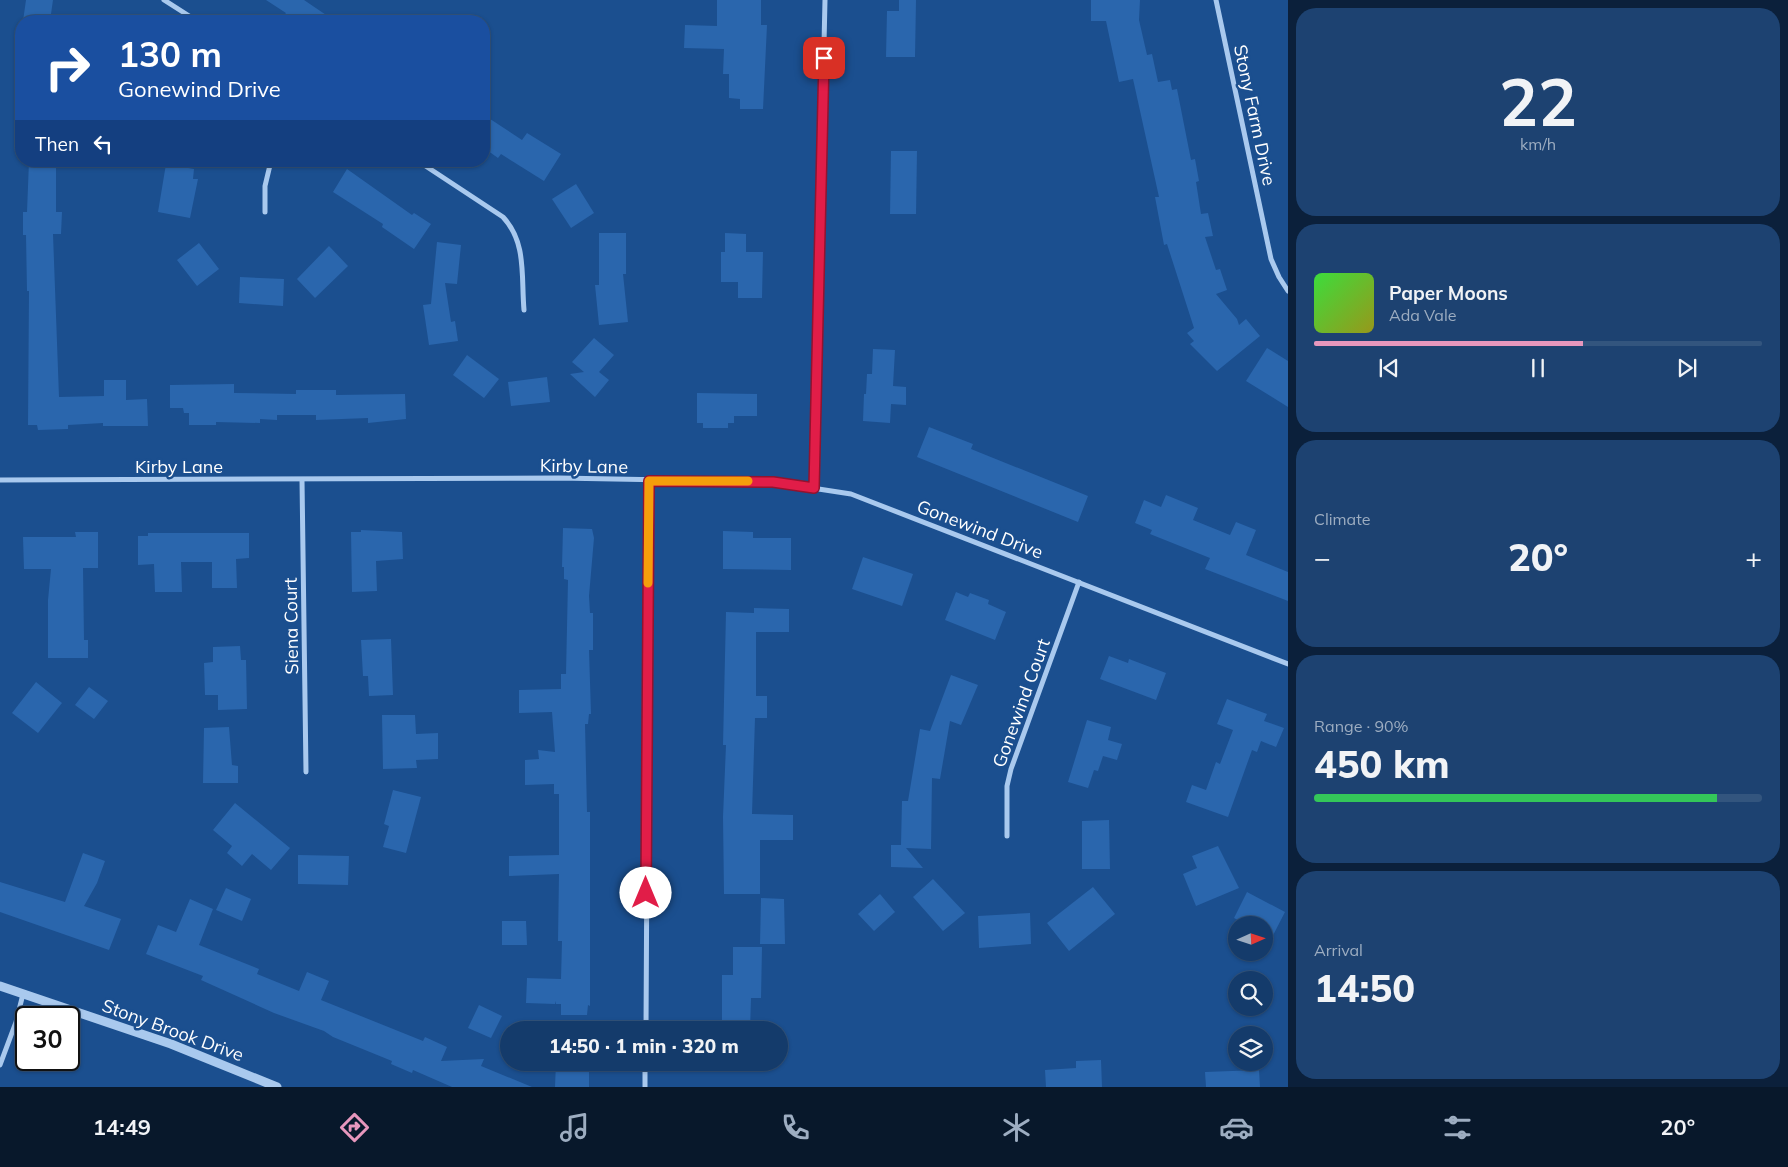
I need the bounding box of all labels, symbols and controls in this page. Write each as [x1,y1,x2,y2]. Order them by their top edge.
text: 130 m [118,32,222,76]
icon: right [35,35,100,100]
pin [803,37,845,79]
street label: Stony Farm Drive [1229,42,1281,188]
icon: arrive [810,44,838,72]
text: 22 [1499,61,1577,142]
text: Gonewind Drive [118,75,281,103]
icon: left [89,130,117,158]
text: Then [35,132,79,156]
text: km/h [1520,134,1556,154]
text: Paper Moons [1389,281,1508,305]
text: Ada Vale [1389,305,1456,325]
icon: previous [1375,354,1403,382]
icon: pause [1524,354,1552,382]
icon: next [1673,354,1701,382]
street label: Kirby Lane [540,454,628,478]
street label: Kirby Lane [135,455,223,478]
street label: Gonewind Drive [914,494,1046,564]
text: Climate [1314,509,1370,529]
text: 20° [1508,533,1568,581]
text: − [1314,540,1331,575]
text: + [1745,540,1762,575]
street label: Siena Court [279,577,303,675]
street label: Gonewind Court [987,635,1055,771]
text: Range · 90% [1314,716,1409,736]
text: 450 km [1314,740,1450,788]
position arrow [619,866,671,918]
north arrow [1228,916,1272,961]
map controls [1228,916,1273,1071]
text: Arrival [1314,940,1363,960]
text: 14:50 [1314,964,1415,1012]
button: search [1228,971,1273,1016]
street label: Stony Brook Drive [99,994,247,1066]
speed limit sign: 30 [15,1006,80,1071]
button: layers [1228,1026,1273,1071]
text: 14:50 · 1 min · 320 m [549,1034,739,1058]
icon: directions [337,1110,372,1145]
icon: music [557,1110,592,1145]
icon: phone [778,1110,813,1145]
icon: climate [999,1110,1034,1145]
icon: car [1219,1110,1254,1145]
icon: filters [1440,1110,1475,1145]
text: 14:49 [93,1113,151,1141]
text: 20° [1660,1113,1695,1141]

